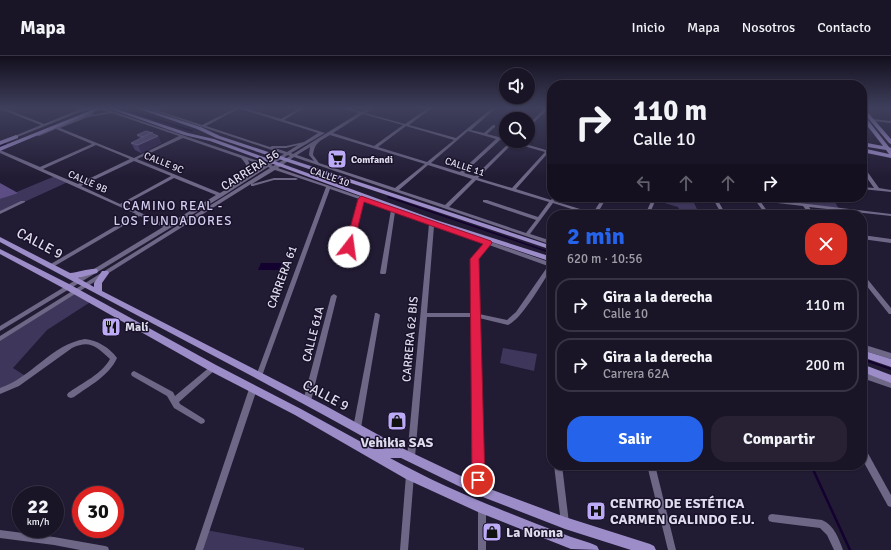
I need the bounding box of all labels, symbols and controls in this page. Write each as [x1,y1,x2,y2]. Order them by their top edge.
text: Mapa [20,16,66,40]
text: Inicio [632,19,665,36]
text: Mapa [687,19,720,36]
text: Nosotros [742,19,795,36]
text: Contacto [817,19,871,36]
map controls [499,68,535,148]
button: sound [499,68,535,104]
text: 110 m [633,94,707,128]
icon: right [567,96,619,148]
button: search [499,112,535,148]
text: Calle 10 [633,128,695,150]
street label: CARRERA 56 [218,147,282,194]
supermarket icon: Comfandi [326,148,348,170]
street label: CALLE 9C [142,150,185,176]
place label: Comfandi [351,154,393,166]
street label: CALLE 11 [443,155,486,179]
street label: CALLE 10 [308,165,351,189]
street label: CALLE 9B [66,168,109,196]
icon: left [633,172,655,194]
icon: ahead [675,172,697,194]
icon: ahead [717,172,739,194]
icon: right [759,172,781,194]
district label: CAMINO REAL - LOS FUNDADORES [114,198,232,229]
text: 2 min [567,221,625,251]
button: close [805,223,847,265]
street label: CALLE 9 [14,224,66,263]
position arrow [328,226,370,268]
street label: CARRERA 61 [264,244,301,311]
text: 620 m · 10:56 [567,251,643,267]
text: Gira a la derecha [603,288,713,306]
icon: right [569,294,591,316]
street label: CARRERA 62 BIS [399,295,422,383]
text: 110 m [805,296,845,314]
street label: CALLE 61A [299,304,328,363]
text: Calle 10 [603,306,648,322]
restaurant icon: Malí [100,316,122,338]
place label: Malí [125,320,149,335]
text: Gira a la derecha [603,348,713,366]
icon: right [569,354,591,376]
text: 200 m [805,356,845,374]
text: Carrera 62A [603,366,669,382]
street label: CALLE 9 [300,376,352,415]
shop icon: Vehikia SAS [386,410,408,432]
button: Salir [567,416,703,462]
button: Compartir [711,416,847,462]
place label: Vehikia SAS [361,434,434,451]
pin [461,463,495,497]
icon: arrive [467,469,489,491]
speed limit sign: 30 [72,486,124,538]
text: 22 [27,494,49,519]
place label: CENTRO DE ESTÉTICA CARMEN GALINDO E.U. [610,495,755,528]
hospital icon: CENTRO DE ESTÉTICA CARMEN GALINDO E.U. [585,500,607,522]
text: km/h [27,516,49,528]
shop icon: La Nonna [481,521,503,543]
place label: La Nonna [506,524,563,541]

